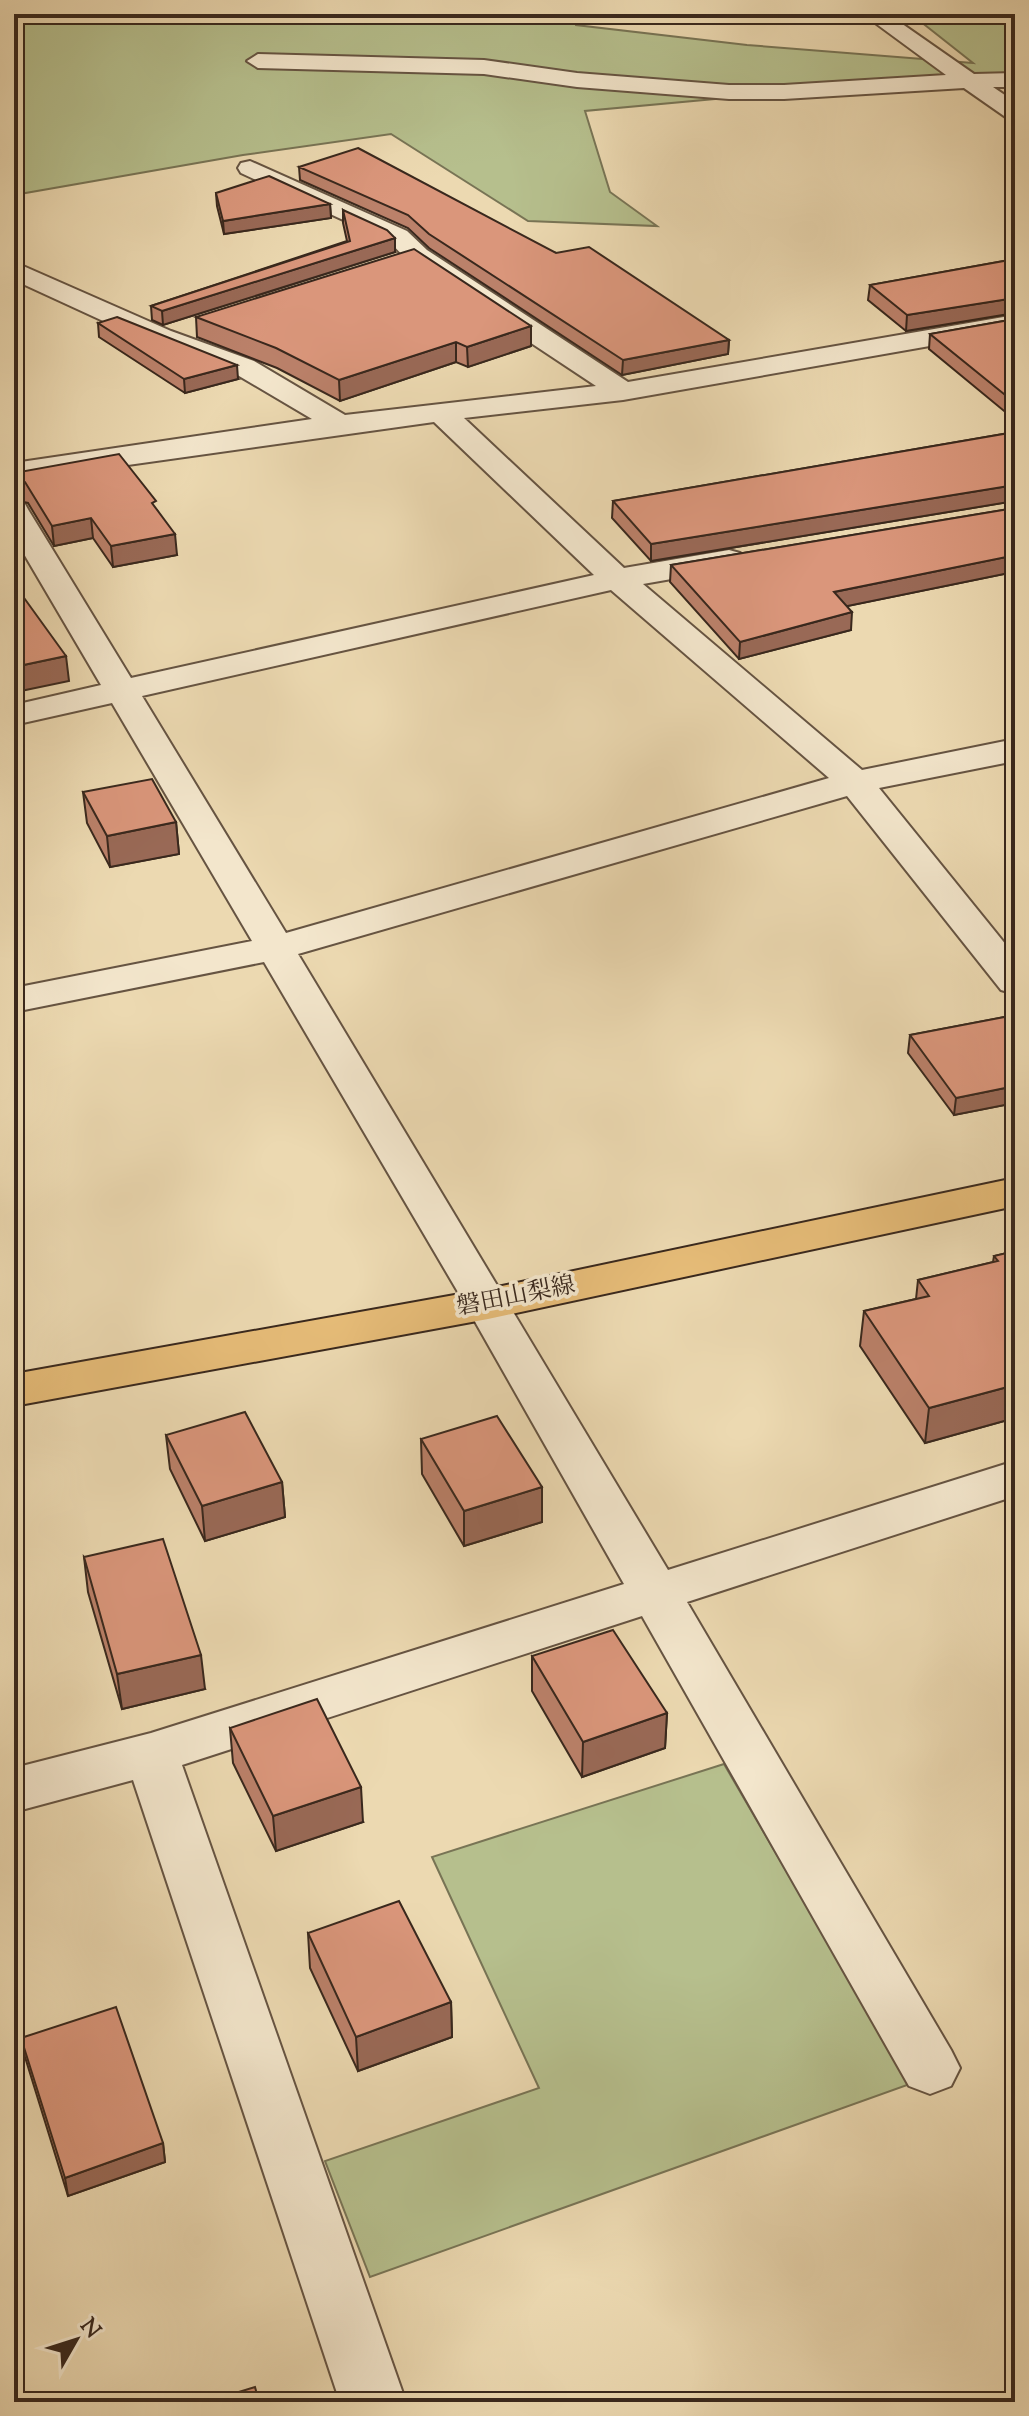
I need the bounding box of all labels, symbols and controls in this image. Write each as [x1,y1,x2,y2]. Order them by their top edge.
street label: 磐田山梨線 [454,1269,578,1325]
north arrow [36,2300,116,2380]
text: N [71,2312,107,2347]

